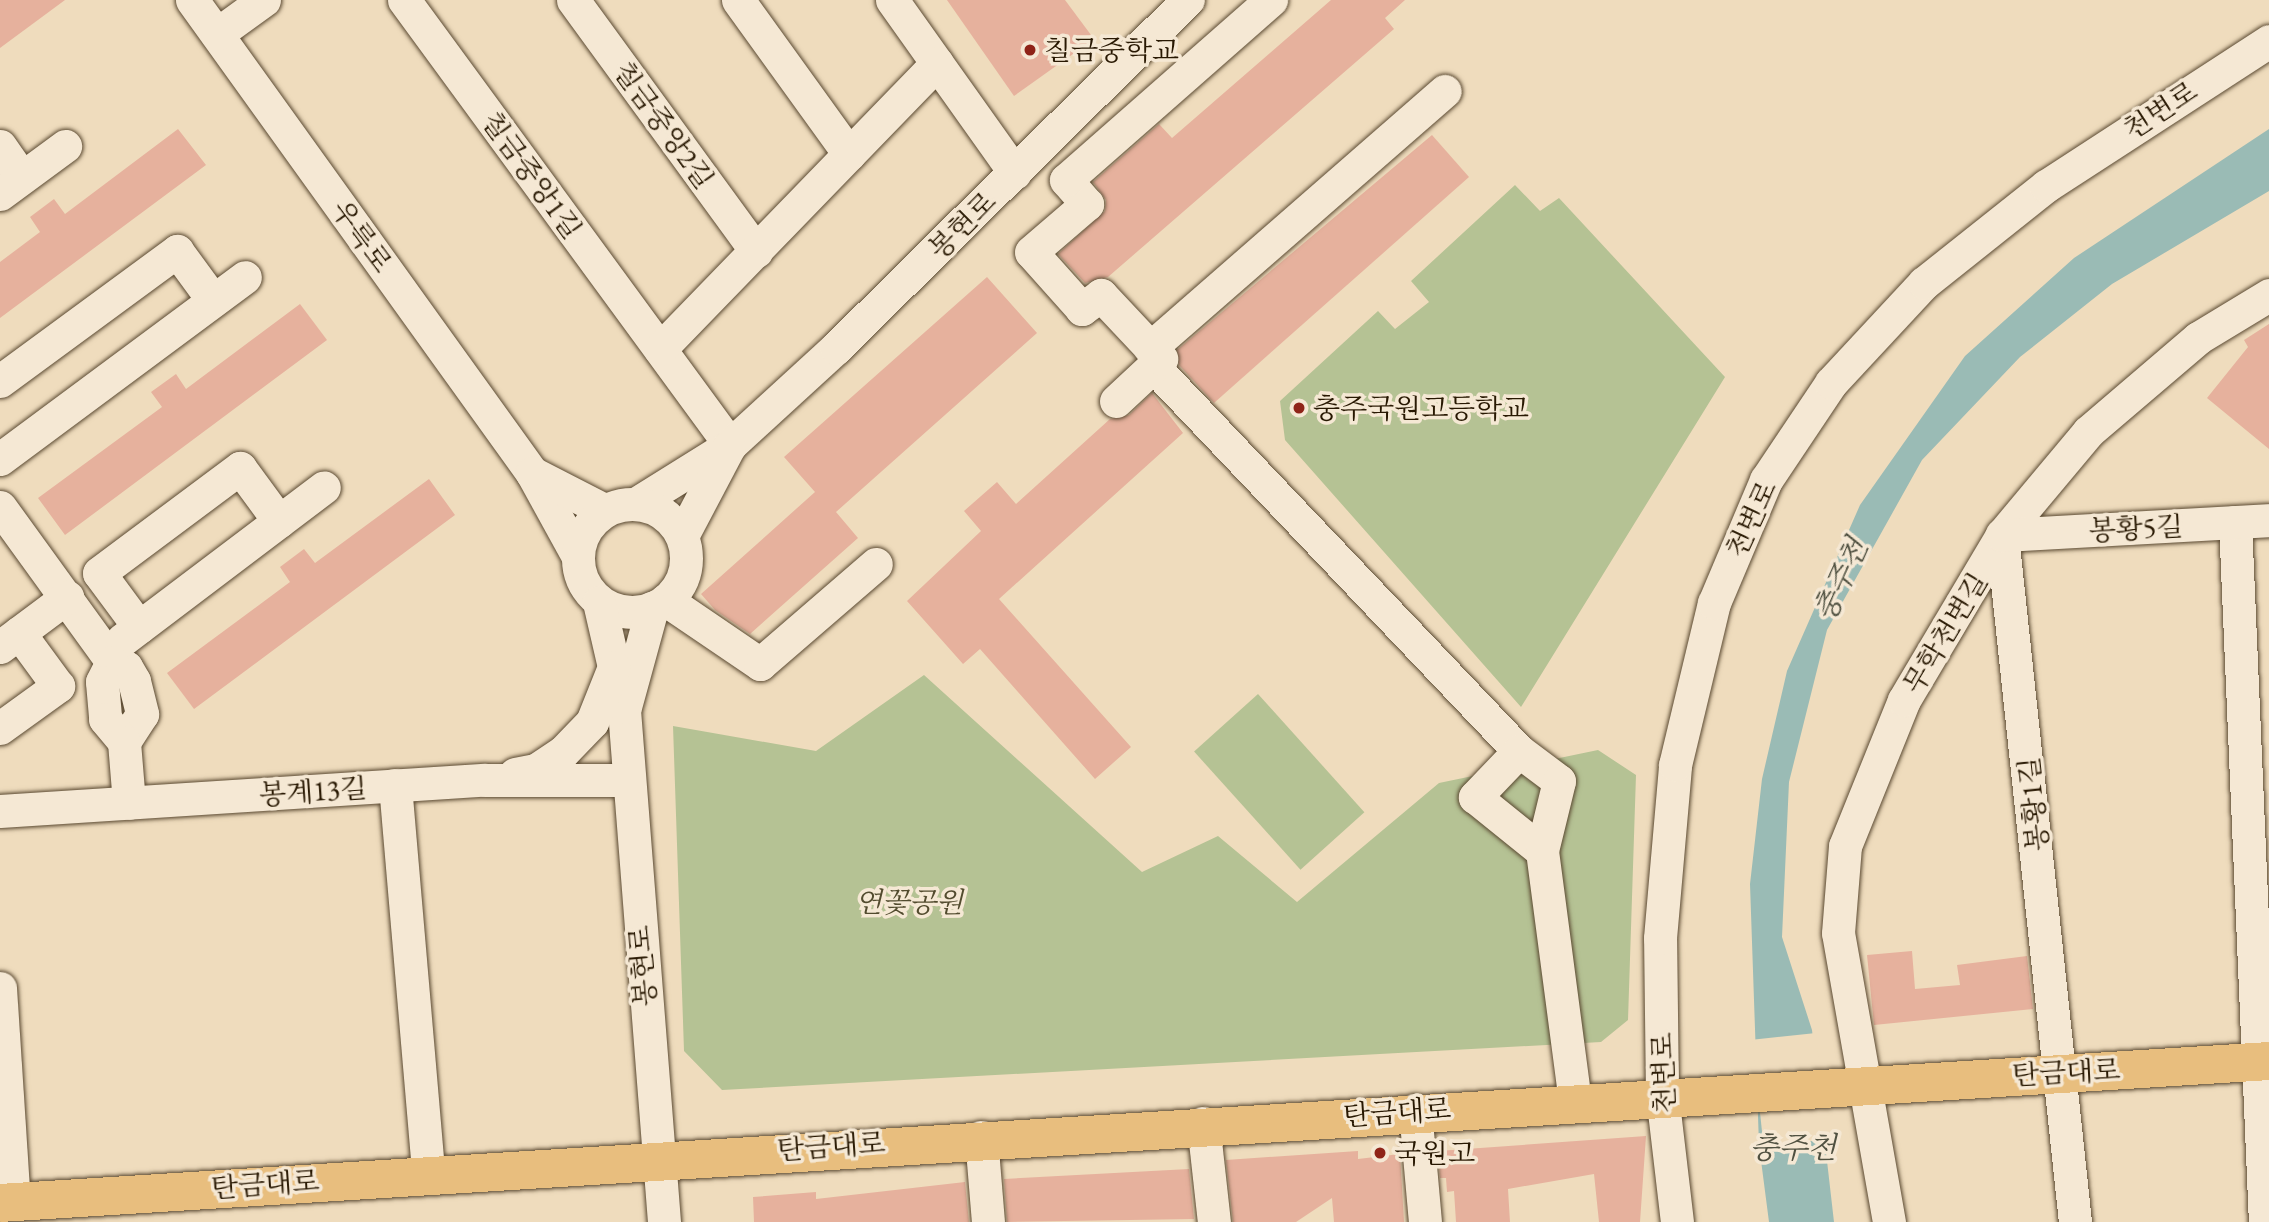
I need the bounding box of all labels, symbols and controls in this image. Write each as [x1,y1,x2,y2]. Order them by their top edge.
place label: 칠금중학교 [1044,33,1179,67]
marker: 칠금중학교 [1022,42,1038,58]
street label: 칠금중앙2길 [607,55,721,195]
street label: 천변로 [2117,74,2203,146]
street label: 칠금중앙1길 [475,105,589,245]
street label: 봉현로 [921,184,1003,266]
street label: 우륵로 [325,193,399,279]
place label: 충주국원고등학교 [1313,391,1529,425]
marker: 충주국원고등학교 [1291,400,1307,416]
street label: 천변로 [1719,475,1783,563]
street label: 봉황5길 [2088,509,2184,547]
water label: 충주천 [1806,533,1876,627]
street label: 무학천변길 [1896,566,1994,700]
street label: 봉황1길 [2011,755,2055,853]
street label: 봉계13길 [258,770,368,812]
park label: 연꽃공원 [855,885,963,919]
street label: 봉현로 [622,924,662,1008]
street label: 천변로 [1645,1032,1681,1114]
street label: 탄금대로 [2011,1052,2121,1092]
street label: 탄금대로 [1342,1091,1452,1133]
street label: 탄금대로 [776,1125,886,1167]
water label: 충주천 [1750,1130,1836,1166]
place label: 국원고 [1394,1136,1475,1170]
marker: 국원고 [1372,1145,1388,1161]
street label: 탄금대로 [210,1163,320,1205]

